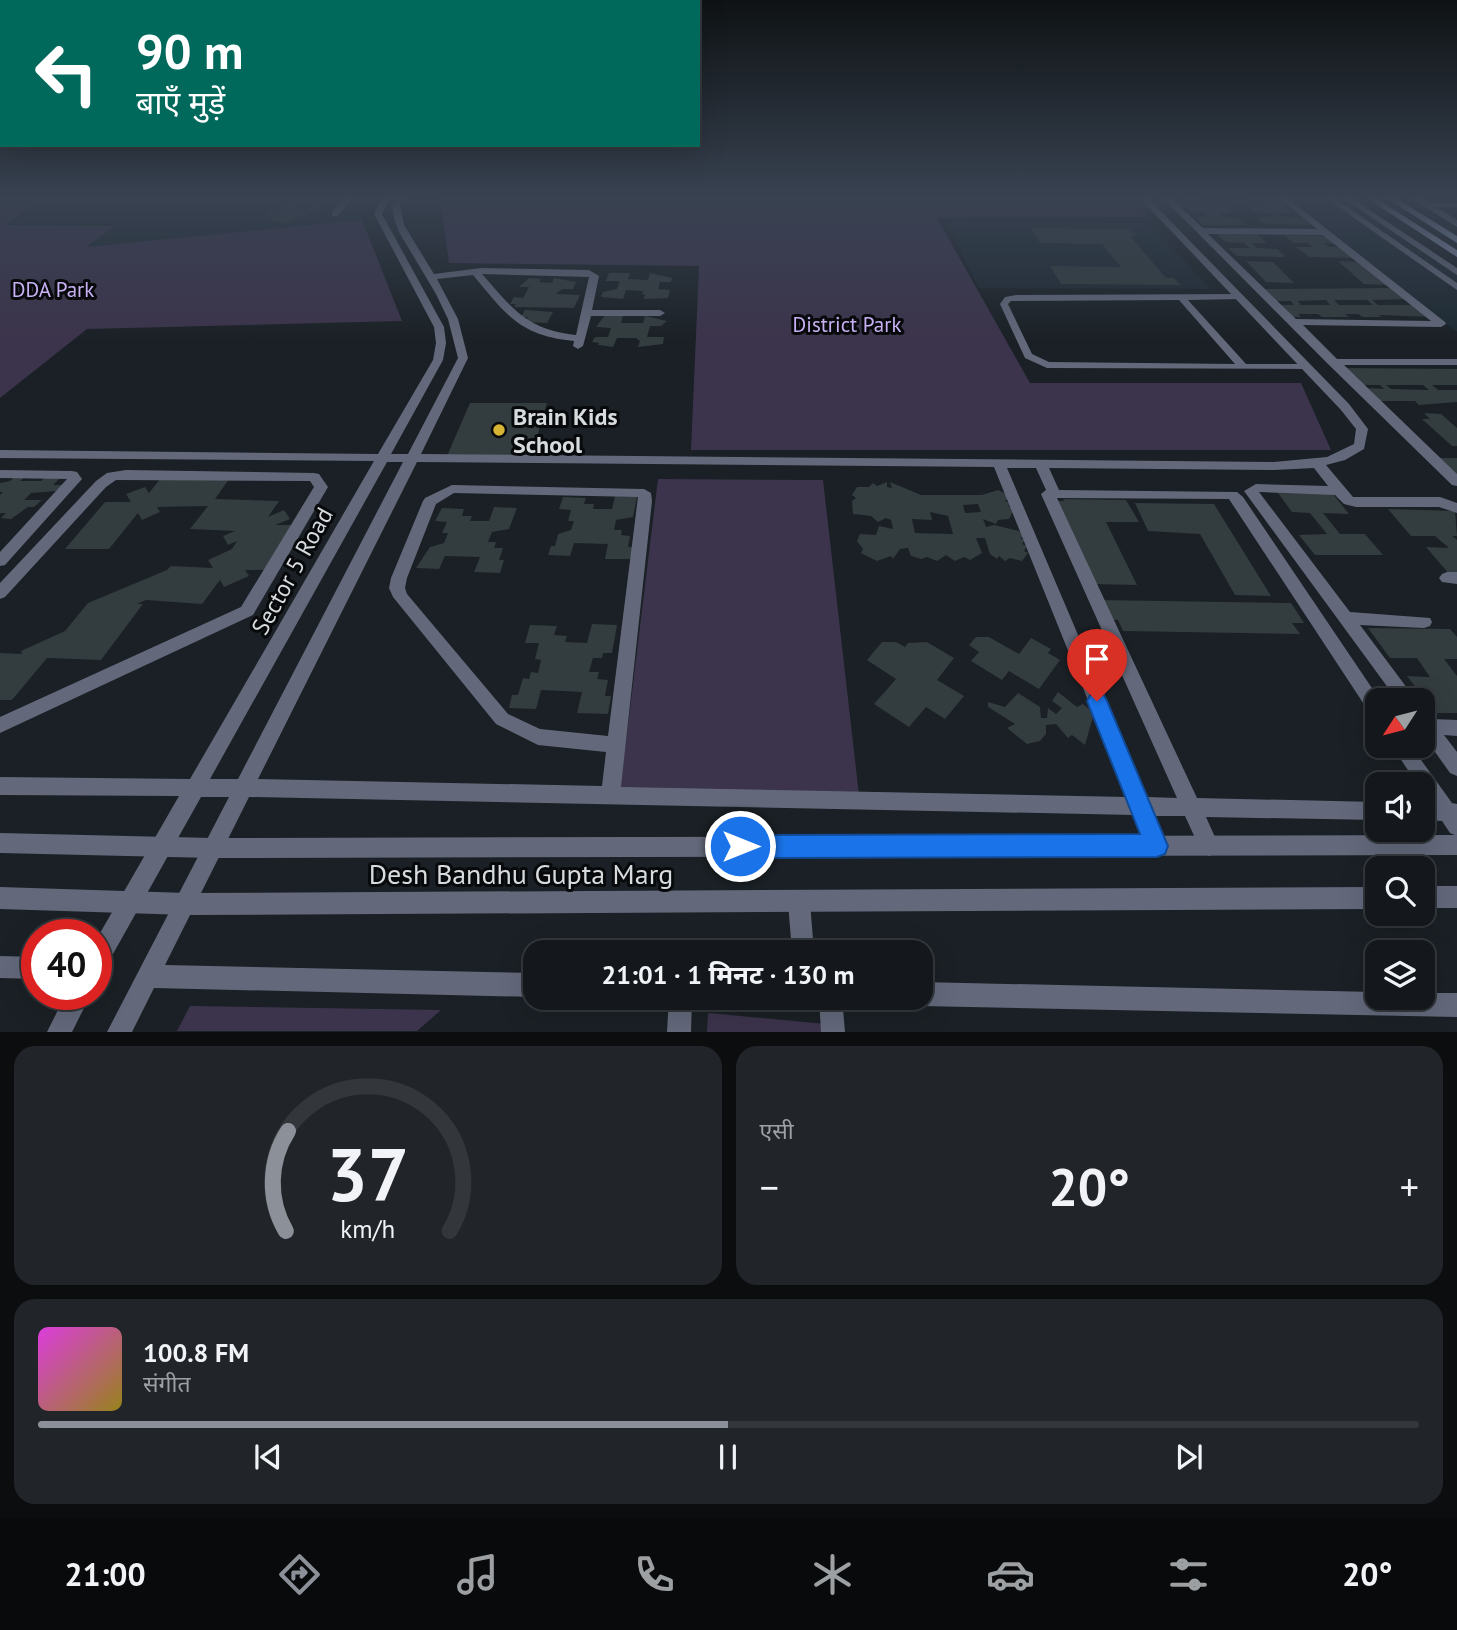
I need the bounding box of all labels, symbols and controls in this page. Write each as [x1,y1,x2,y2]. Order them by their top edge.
text: 90 m [136,19,243,83]
icon: left [21,28,112,119]
text: बाएँ मुड़ें [136,81,225,123]
park label: DDA Park [12,276,94,303]
park label: District Park [793,311,901,338]
place label: Brain Kids School [513,401,618,460]
marker: Brain Kids School [491,422,507,438]
street label: Sector 5 Road [244,502,340,640]
pin [1067,629,1127,701]
icon: arrive [1078,640,1116,678]
north arrow [1365,688,1435,758]
map controls [1365,688,1435,1010]
button: sound [1365,772,1435,842]
position arrow [703,809,777,883]
street label: Desh Bandhu Gupta Marg [369,855,673,892]
button: search [1365,856,1435,926]
speed limit sign: 40 [21,919,112,1010]
button: layers [1365,940,1435,1010]
text: 21:01 · 1 मिनट · 130 m [601,958,855,991]
text: एसी [760,1116,794,1145]
text: 37 [326,1128,409,1222]
text: 20° [1048,1153,1130,1220]
text: − [760,1162,779,1211]
text: + [1400,1162,1419,1211]
text: km/h [340,1213,395,1245]
text: 100.8 FM [143,1336,249,1369]
text: संगीत [143,1369,191,1398]
icon: previous [249,1438,287,1476]
icon: pause [709,1438,747,1476]
icon: next [1170,1438,1208,1476]
icon: directions [275,1550,324,1599]
icon: music [453,1550,502,1599]
icon: phone [630,1550,679,1599]
icon: climate [808,1550,857,1599]
icon: car [986,1550,1035,1599]
icon: filters [1164,1550,1213,1599]
text: 21:00 [64,1553,146,1595]
text: 20° [1342,1553,1393,1595]

